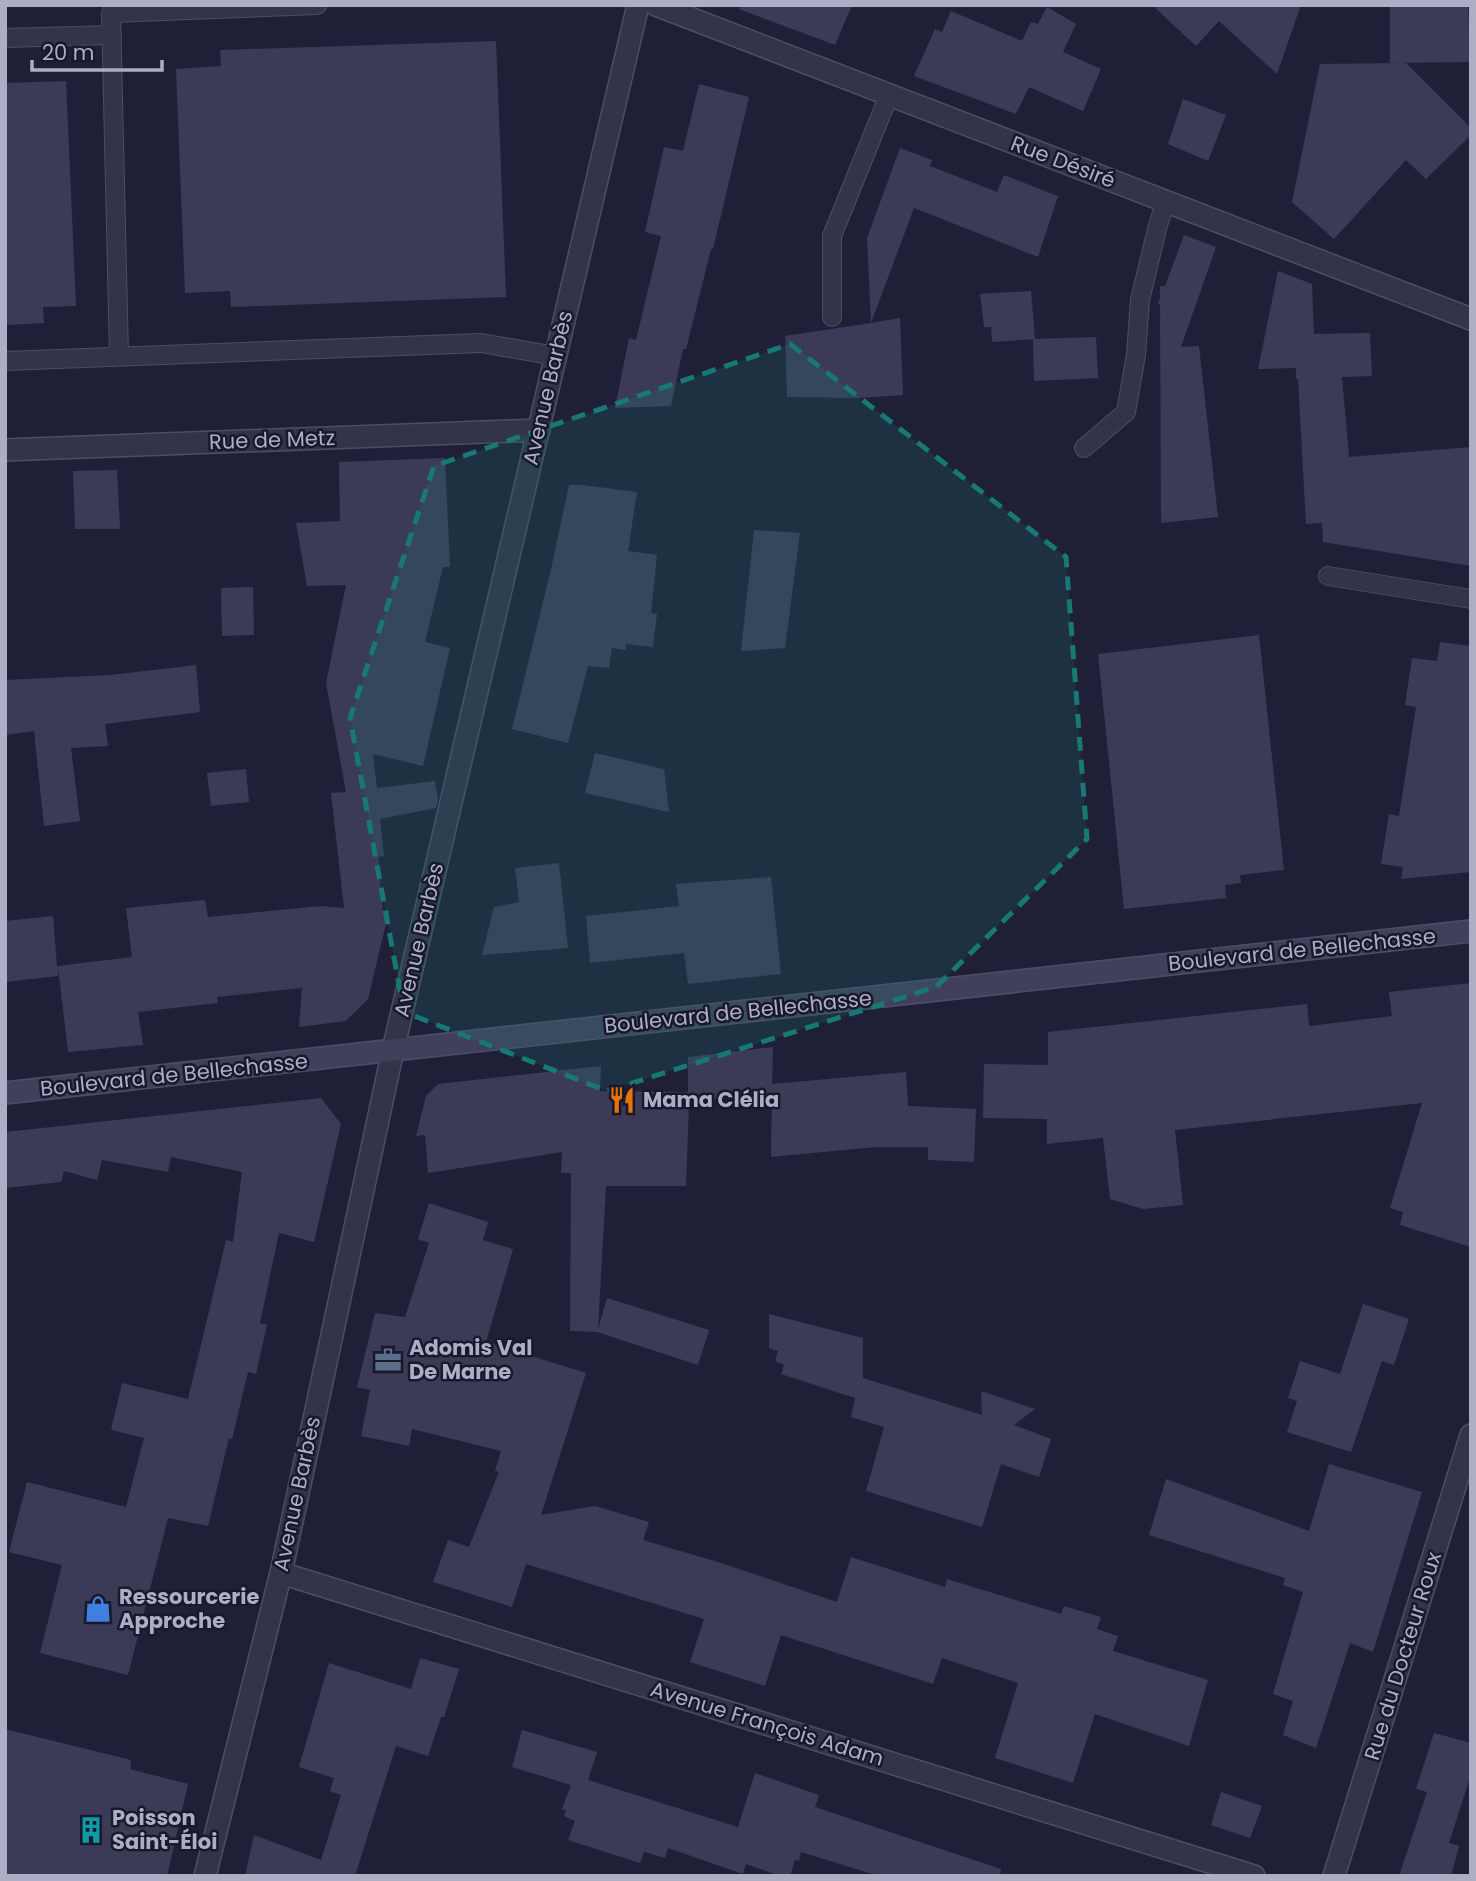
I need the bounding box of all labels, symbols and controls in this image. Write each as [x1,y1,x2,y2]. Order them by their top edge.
scale bar [32,28,161,72]
text: 20 m [42,38,95,67]
street label: Rue Désiré [1007,128,1120,195]
street label: Avenue Barbès [516,308,579,468]
street label: Rue de Metz [209,423,335,456]
street label: Avenue Barbès [387,860,450,1020]
street label: Boulevard de Bellechasse [1167,921,1437,978]
street label: Boulevard de Bellechasse [603,983,873,1040]
street label: Boulevard de Bellechasse [39,1046,309,1103]
restaurant icon: Mama Clélia [607,1085,637,1115]
place label: Mama Clélia [643,1085,779,1114]
place label: Adomis Val De Marne [409,1333,533,1386]
office icon: Adomis Val De Marne [373,1345,403,1375]
street label: Avenue Barbès [266,1414,327,1574]
street label: Rue du Docteur Roux [1357,1548,1448,1764]
place label: Ressourcerie Approche [119,1582,259,1635]
shop icon: Ressourcerie Approche [83,1594,113,1624]
street label: Avenue François Adam [647,1674,887,1773]
place label: Poisson Saint-Éloi [112,1803,217,1856]
building icon: Poisson Saint-Éloi [76,1815,106,1845]

